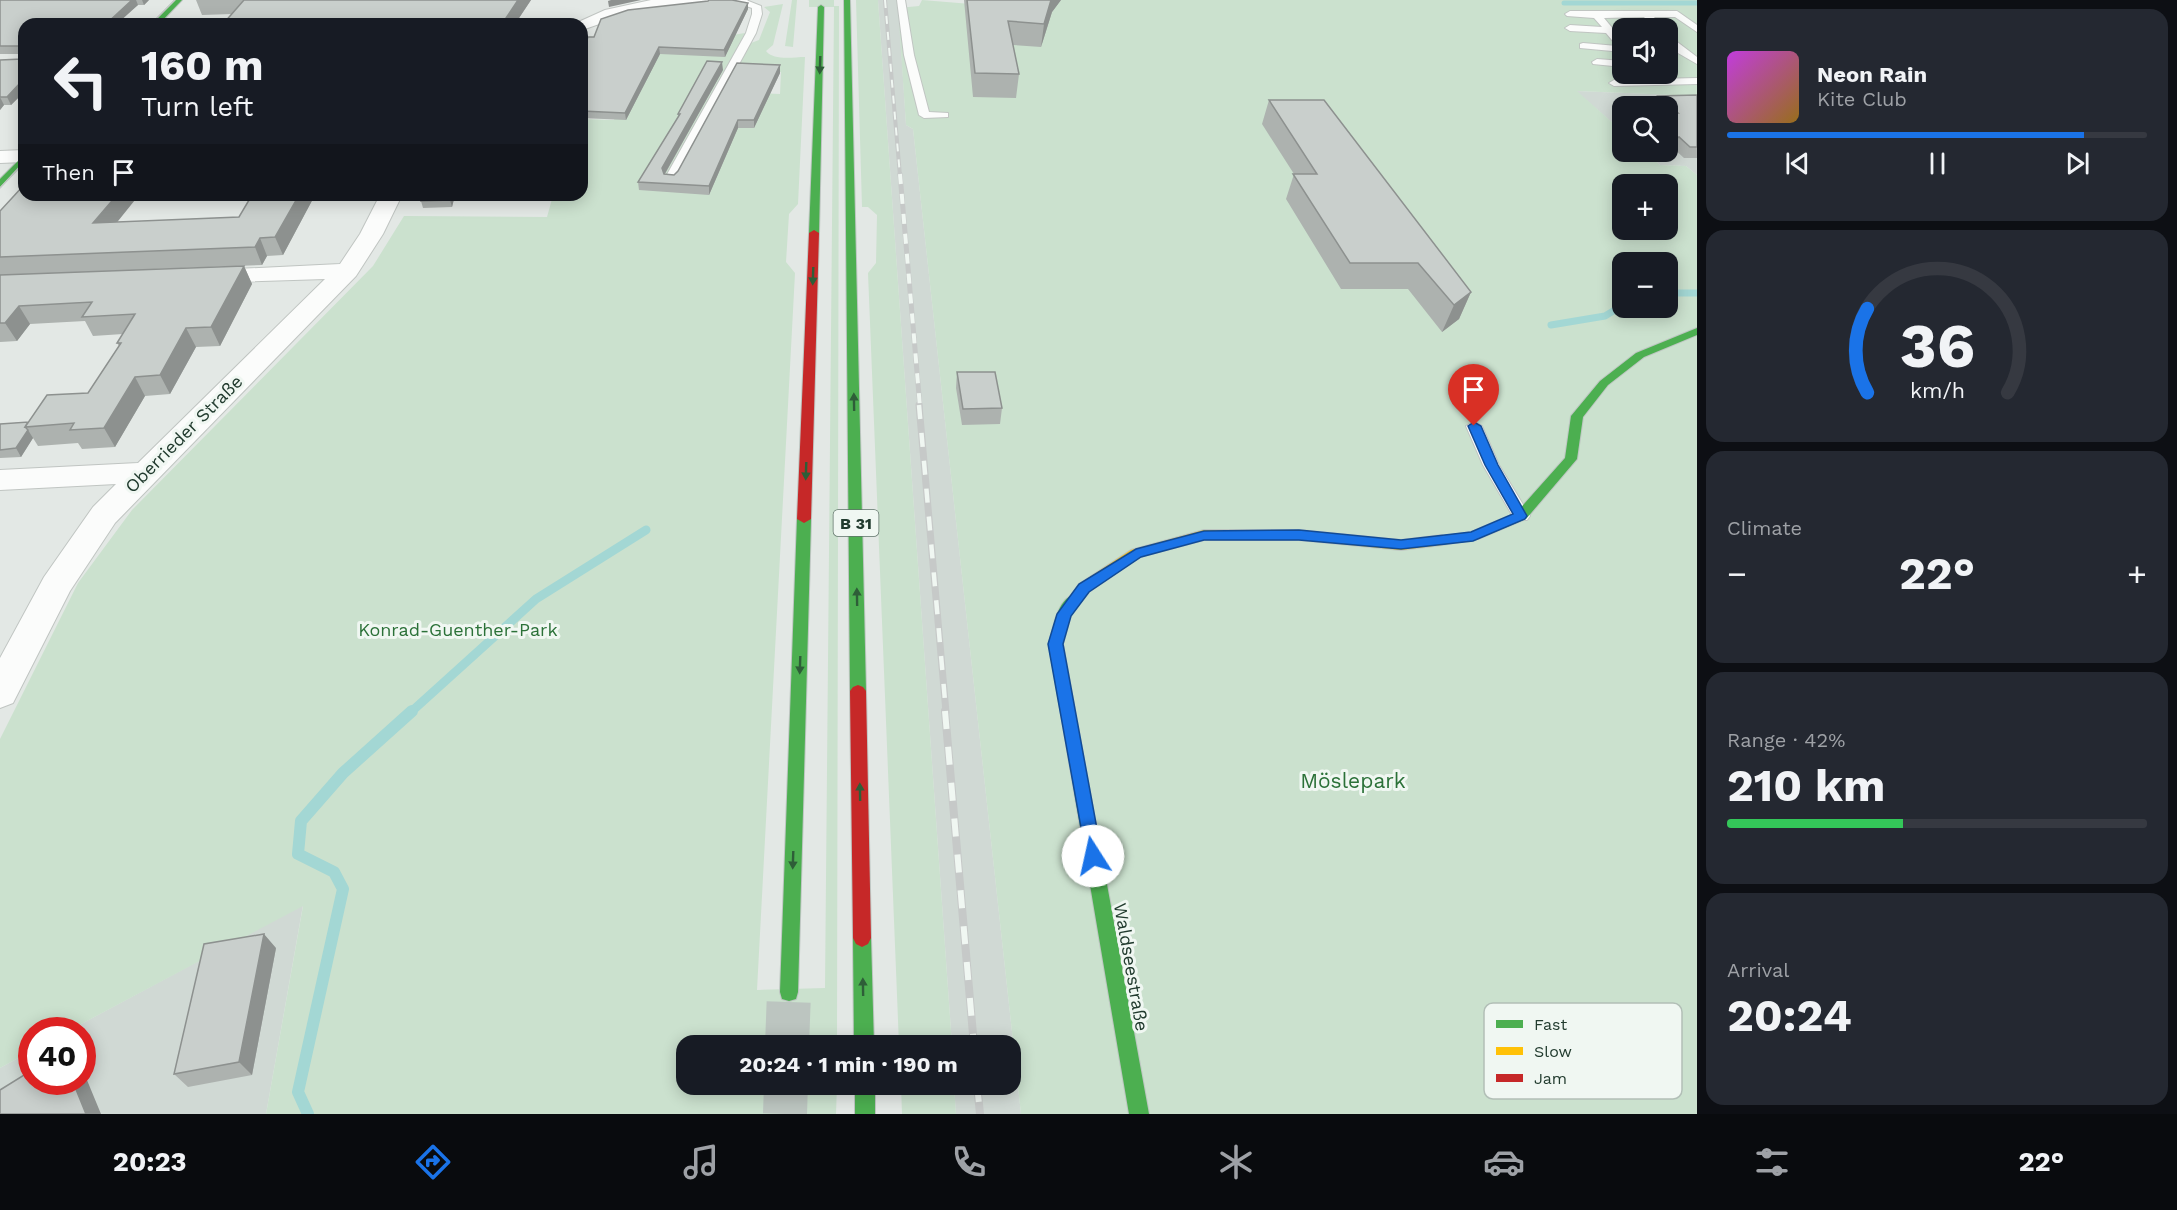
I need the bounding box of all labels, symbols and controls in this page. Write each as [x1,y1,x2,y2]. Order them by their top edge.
map controls [1612,18,1678,318]
button: sound [1612,18,1678,84]
text: 160 m [141,41,264,90]
icon: left [42,42,120,120]
one-way arrow [815,56,824,75]
text: Neon Rain [1817,62,1927,87]
text: Kite Club [1817,87,1907,111]
text: Turn left [141,91,253,123]
button: search [1612,96,1678,162]
icon: previous [1781,147,1814,180]
icon: pause [1921,147,1954,180]
icon: next [2061,147,2094,180]
icon: arrive [107,156,140,189]
text: Then [42,160,95,185]
button: + [1612,174,1678,240]
button: − [1612,252,1678,318]
one-way arrow [808,266,818,285]
text: 36 [1899,309,1975,382]
pin [1448,364,1499,426]
street label: Oberrieder Straße [121,371,247,497]
icon: arrive [1457,373,1490,406]
text: km/h [1909,378,1965,403]
one-way arrow [849,393,859,412]
one-way arrow [802,461,811,480]
road number: B 31 [834,510,878,536]
text: Climate [1727,516,1802,540]
text: 22° [1899,547,1975,600]
text: − [1727,554,1747,593]
text: + [2127,554,2147,593]
one-way arrow [852,588,862,607]
park label: Konrad-Guenther-Park [358,619,558,640]
one-way arrow [795,656,804,675]
text: Range · 42% [1727,728,1845,752]
text: 210 km [1727,759,1885,812]
park label: Möslepark [1300,768,1406,793]
one-way arrow [855,783,865,802]
position arrow [1061,824,1125,888]
one-way arrow [788,851,798,870]
street label: Waldseestraße [1110,901,1153,1033]
text: Arrival [1727,958,1789,982]
one-way arrow [858,978,868,997]
text: 20:24 [1727,989,1852,1042]
legend [1484,1003,1682,1099]
text: Fast [1534,1015,1567,1034]
speed limit sign: 40 [18,1017,96,1095]
text: Slow [1534,1042,1572,1061]
text: 20:24 · 1 min · 190 m [739,1052,958,1077]
text: Jam [1534,1069,1567,1088]
icon: directions [412,1141,454,1183]
icon: music [680,1141,722,1183]
icon: phone [948,1141,990,1183]
icon: climate [1215,1141,1257,1183]
icon: car [1483,1141,1525,1183]
icon: filters [1751,1141,1793,1183]
text: 20:23 [113,1146,187,1178]
text: 22° [2019,1146,2064,1178]

